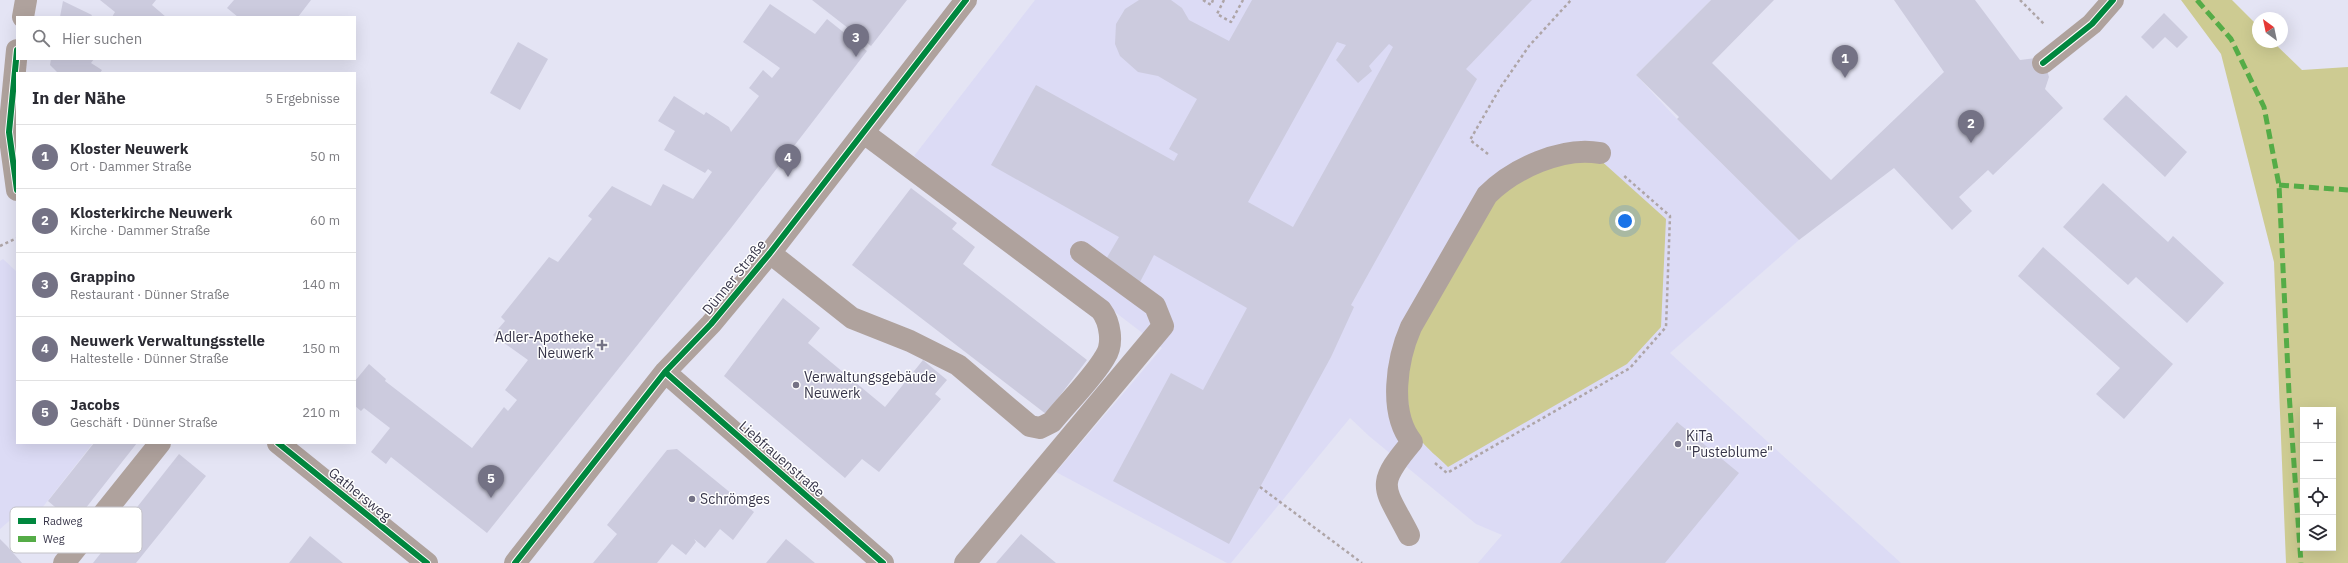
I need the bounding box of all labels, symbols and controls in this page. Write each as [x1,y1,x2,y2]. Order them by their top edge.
north arrow [2252,12,2288,48]
search box [16,16,356,60]
pin: 3 [843,24,869,57]
icon: search [30,27,52,49]
text: Hier suchen [62,29,142,48]
pin: 1 [1832,45,1858,78]
text: In der Nähe [32,87,126,109]
text: 5 Ergebnisse [265,90,340,107]
pin: 2 [1958,110,1984,143]
text: Kloster Neuwerk [70,139,188,158]
pin: 4 [775,144,801,177]
text: 1 [41,148,49,165]
text: 50 m [310,148,340,165]
text: Ort · Dammer Straße [70,158,192,175]
text: Klosterkirche Neuwerk [70,203,232,222]
your location [1615,211,1635,231]
text: 2 [41,212,49,229]
text: 60 m [310,212,340,229]
text: Kirche · Dammer Straße [70,222,210,239]
street label: Dünner Straße [698,235,770,318]
text: Grappino [70,267,135,286]
text: 3 [41,276,49,293]
text: 140 m [302,276,340,293]
text: Restaurant · Dünner Straße [70,286,229,303]
place label: Adler-Apotheke Neuwerk [495,328,595,362]
text: Neuwerk Verwaltungsstelle [70,331,265,350]
text: 4 [41,340,49,357]
text: 150 m [302,340,340,357]
marker: Adler-Apotheke Neuwerk [597,340,607,350]
text: Haltestelle · Dünner Straße [70,350,229,367]
place label: Verwaltungsgebäude Neuwerk [804,368,936,402]
marker: Verwaltungsgebäude Neuwerk [791,380,801,390]
text: Jacobs [70,395,120,414]
text: 5 [41,404,49,421]
text: 210 m [302,404,340,421]
map controls [2300,407,2336,551]
button: + [2300,407,2336,443]
text: Geschäft · Dünner Straße [70,414,218,431]
street label: Liebfrauenstraße [735,417,829,501]
place label: KiTa "Pusteblume" [1686,427,1773,461]
marker: KiTa "Pusteblume" [1673,439,1683,449]
button: − [2300,443,2336,479]
street label: Gathersweg [325,463,395,525]
pin: 5 [478,465,504,498]
button: locate [2300,479,2336,515]
place label: Schrömges [700,490,770,508]
marker: Schrömges [687,494,697,504]
legend [10,507,142,553]
text: Radweg [43,514,83,528]
button: layers [2300,515,2336,551]
text: Weg [43,532,65,546]

